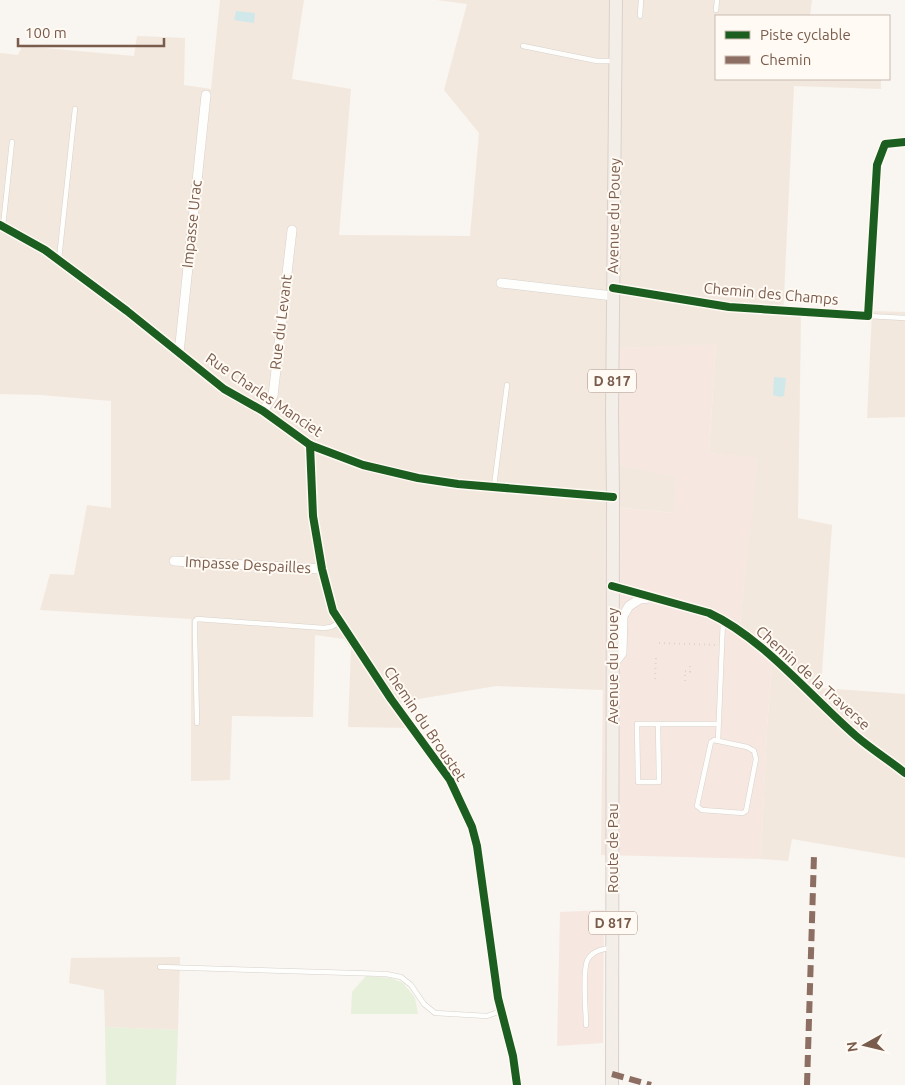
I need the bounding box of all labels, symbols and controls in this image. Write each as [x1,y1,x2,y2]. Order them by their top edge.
scale bar [18,15,164,47]
legend [715,15,890,80]
text: 100 m [25,24,67,41]
text: Piste cyclable [760,26,851,43]
text: Chemin [760,51,811,68]
street label: Avenue du Pouey [604,158,623,274]
street label: Impasse Urac [178,179,205,269]
street label: Rue du Levant [266,273,295,371]
street label: Chemin des Champs [703,279,839,308]
street label: Rue Charles Manciet [203,349,326,440]
road number: D 817 [588,370,636,392]
street label: Impasse Despailles [185,553,311,576]
street label: Avenue du Pouey [604,608,621,724]
street label: Chemin de la Traverse [753,622,874,733]
street label: Chemin du Broustet [381,663,470,784]
street label: Route de Pau [604,803,621,893]
road number: D 817 [589,911,637,934]
north arrow [840,1020,890,1070]
text: N [843,1041,861,1053]

